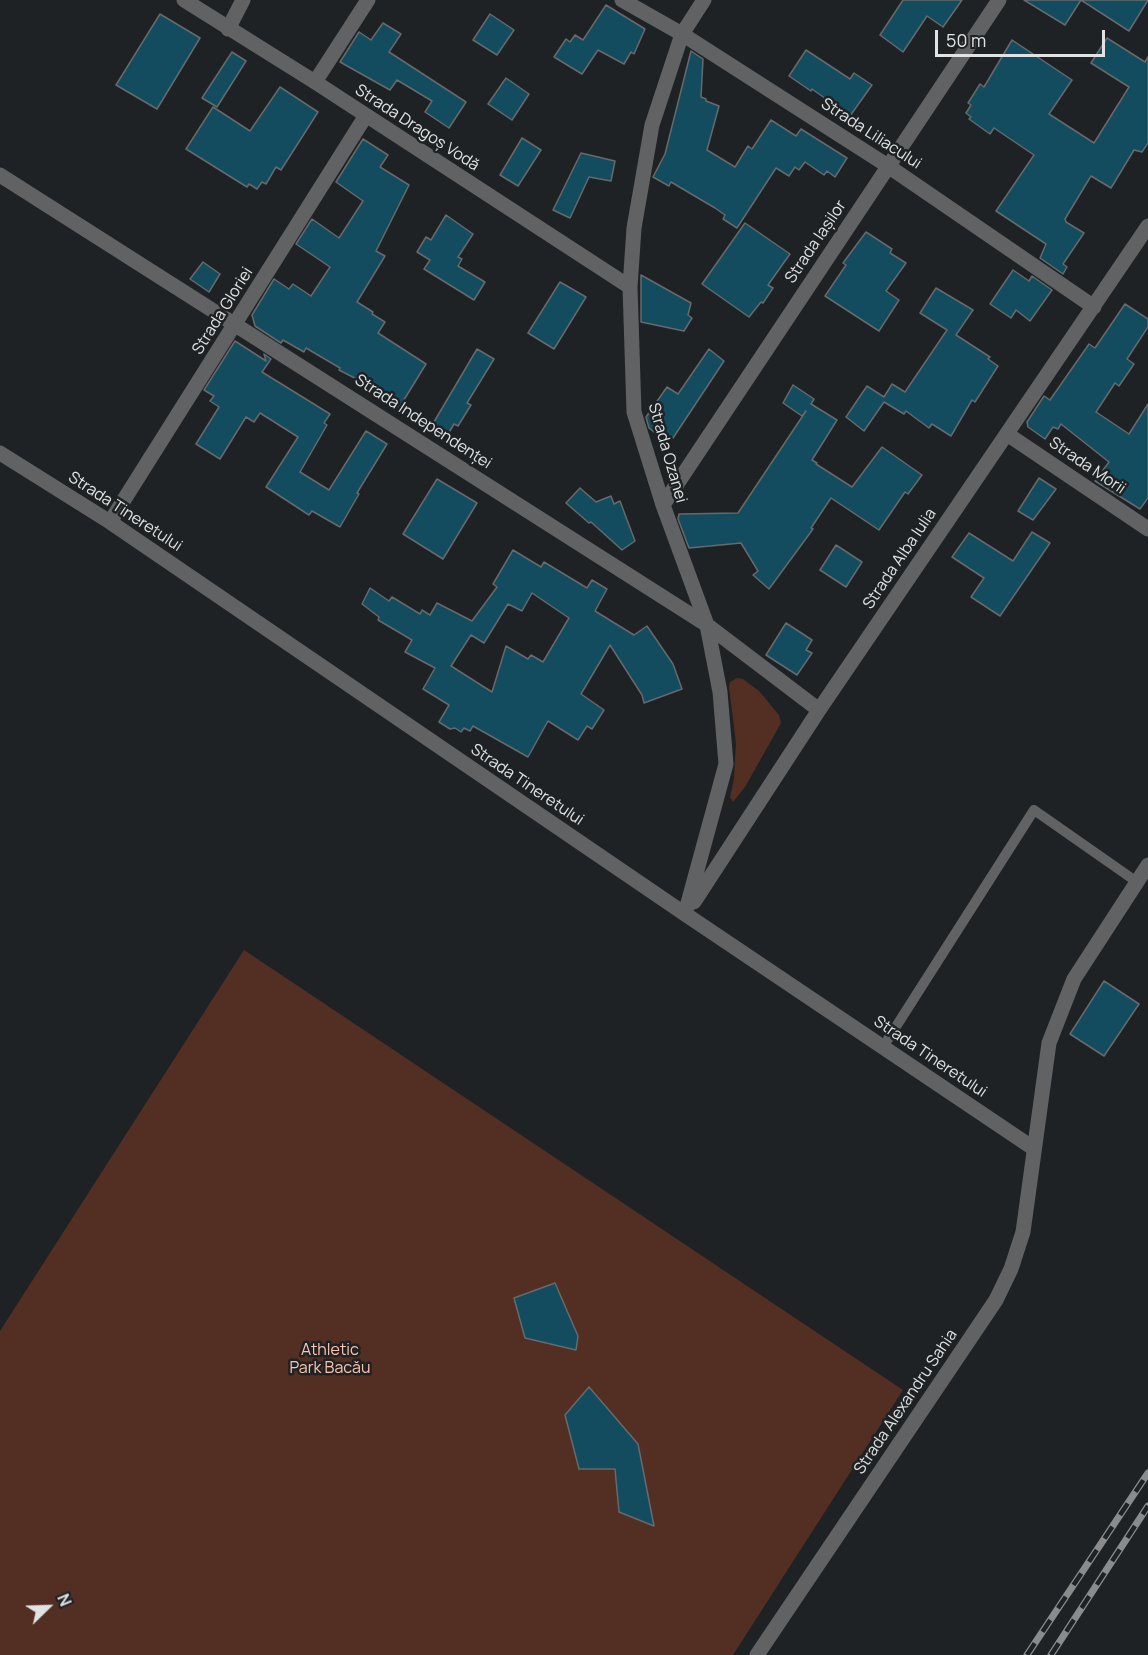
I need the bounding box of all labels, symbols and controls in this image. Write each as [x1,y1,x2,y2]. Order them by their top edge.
scale bar [938,18,1108,56]
text: 50 m [946,28,986,52]
street label: Strada Dragoș Vodă [351,81,483,175]
street label: Strada Liliacului [817,94,925,174]
street label: Strada Iașilor [781,197,851,287]
street label: Strada Gloriei [189,264,257,358]
street label: Strada Independenței [351,371,495,473]
street label: Strada Ozanei [644,401,690,505]
street label: Strada Morii [1045,433,1129,499]
street label: Strada Tineretului [64,468,186,556]
street label: Strada Alba Iulia [859,505,941,613]
street label: Strada Tineretului [467,740,587,830]
street label: Strada Tineretului [870,1012,990,1102]
street label: Strada Alexandru Sahia [850,1326,962,1478]
park label: Athletic Park Bacău [290,1341,370,1379]
north arrow [18,1577,78,1637]
text: N [52,1590,77,1610]

